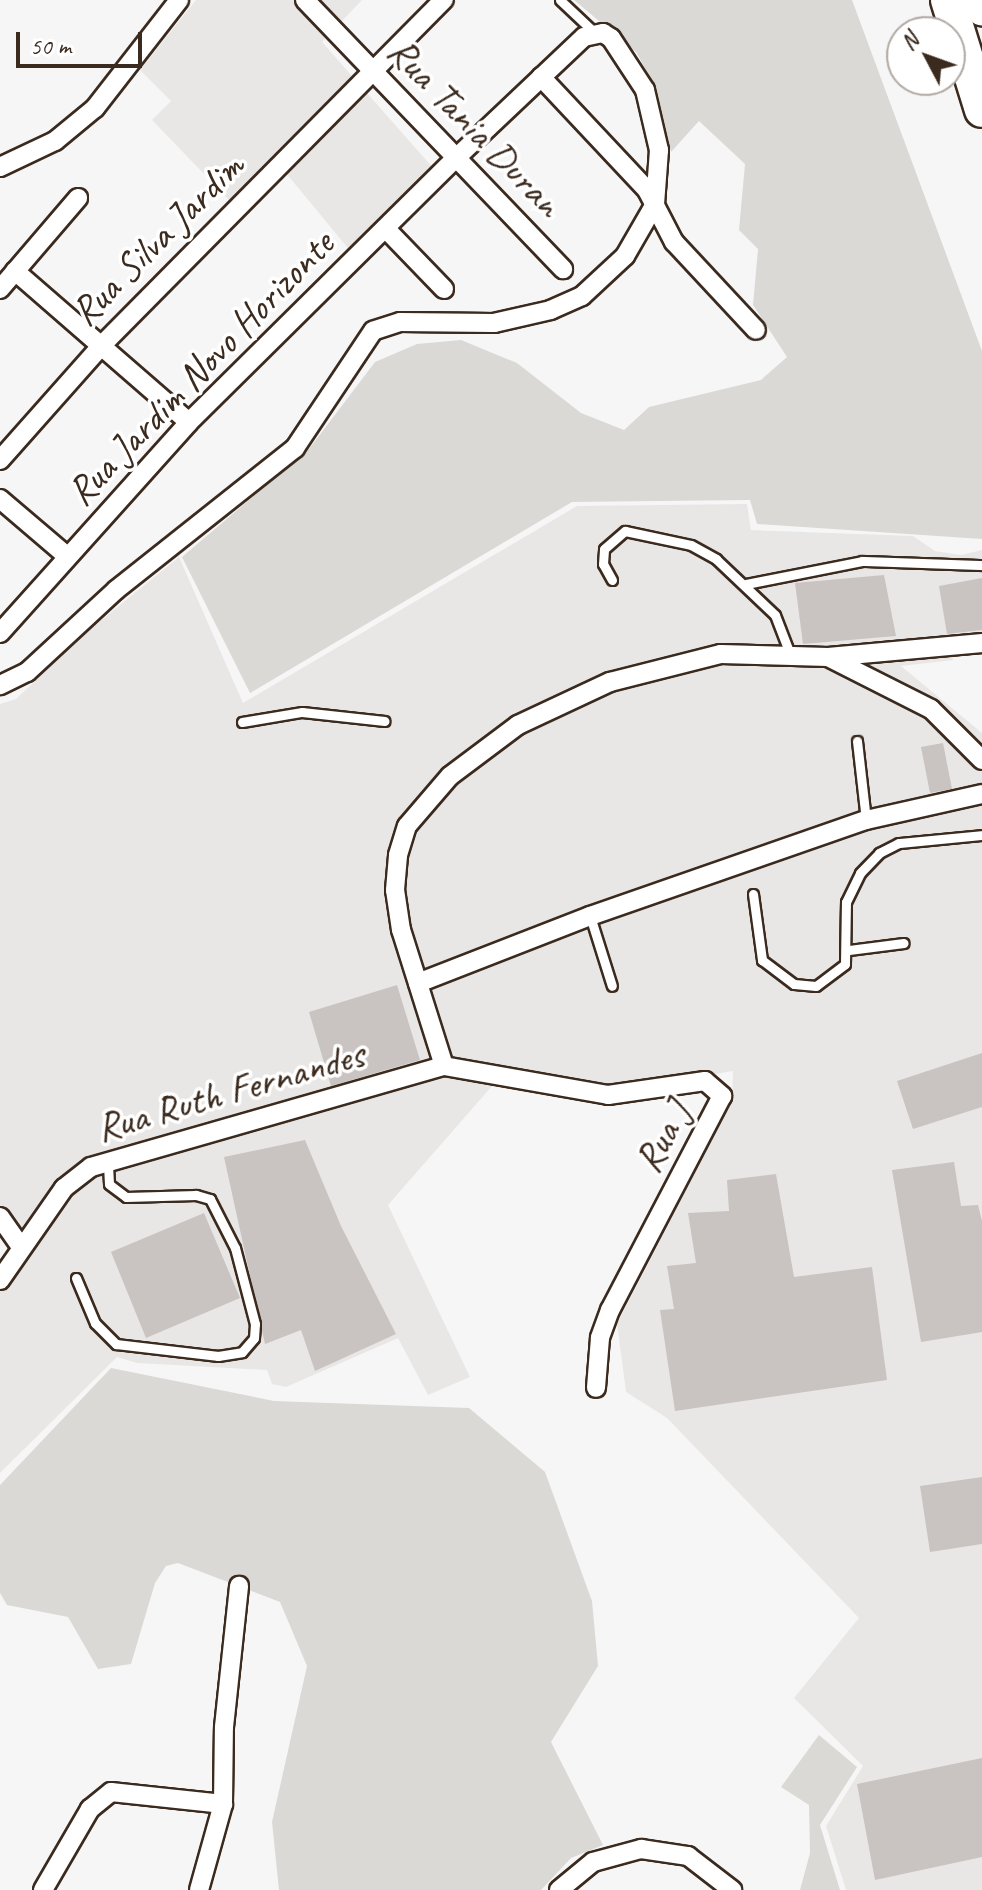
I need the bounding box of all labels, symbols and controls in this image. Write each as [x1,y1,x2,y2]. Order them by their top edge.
scale bar [20,16,146,66]
north arrow [886,16,966,96]
street label: Rua Tania Duran [378,27,572,227]
text: N [894,27,924,56]
text: 50 m [30,31,71,61]
street label: Rua Silva Jardim [61,143,253,335]
street label: Rua Jardim Novo Horizonte [56,220,344,516]
street label: Rua Ruth Fernandes [91,1030,369,1152]
street label: Rua J [624,1093,700,1181]

